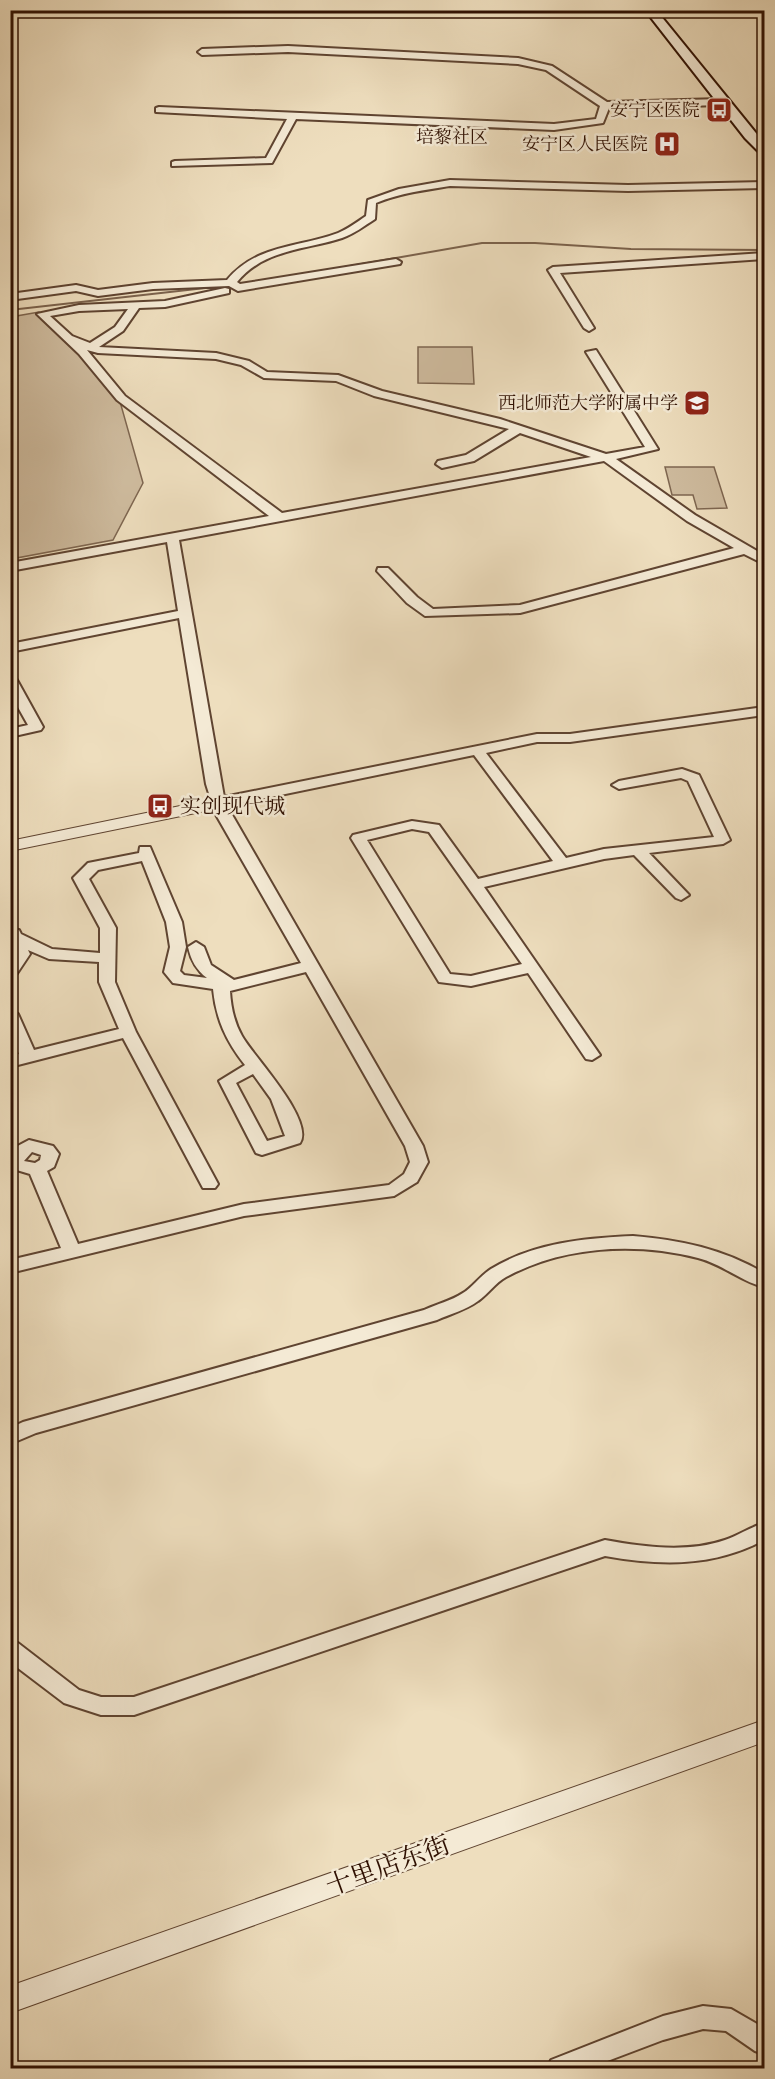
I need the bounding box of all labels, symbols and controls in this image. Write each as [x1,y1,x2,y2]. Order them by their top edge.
bus stop icon: 安宁区医院 [704,95,734,125]
place label: 安宁区医院 [610,99,700,122]
district label: 培黎社区 [416,126,488,149]
hospital icon: 安宁区人民医院 [652,129,682,159]
place label: 安宁区人民医院 [522,133,648,156]
school or university icon: 西北师范大学附属中学 [682,388,712,418]
place label: 西北师范大学附属中学 [498,392,678,415]
bus stop icon: 实创现代城 [145,791,175,821]
place label: 实创现代城 [180,793,285,820]
street label: 十里店东街 [321,1829,455,1903]

